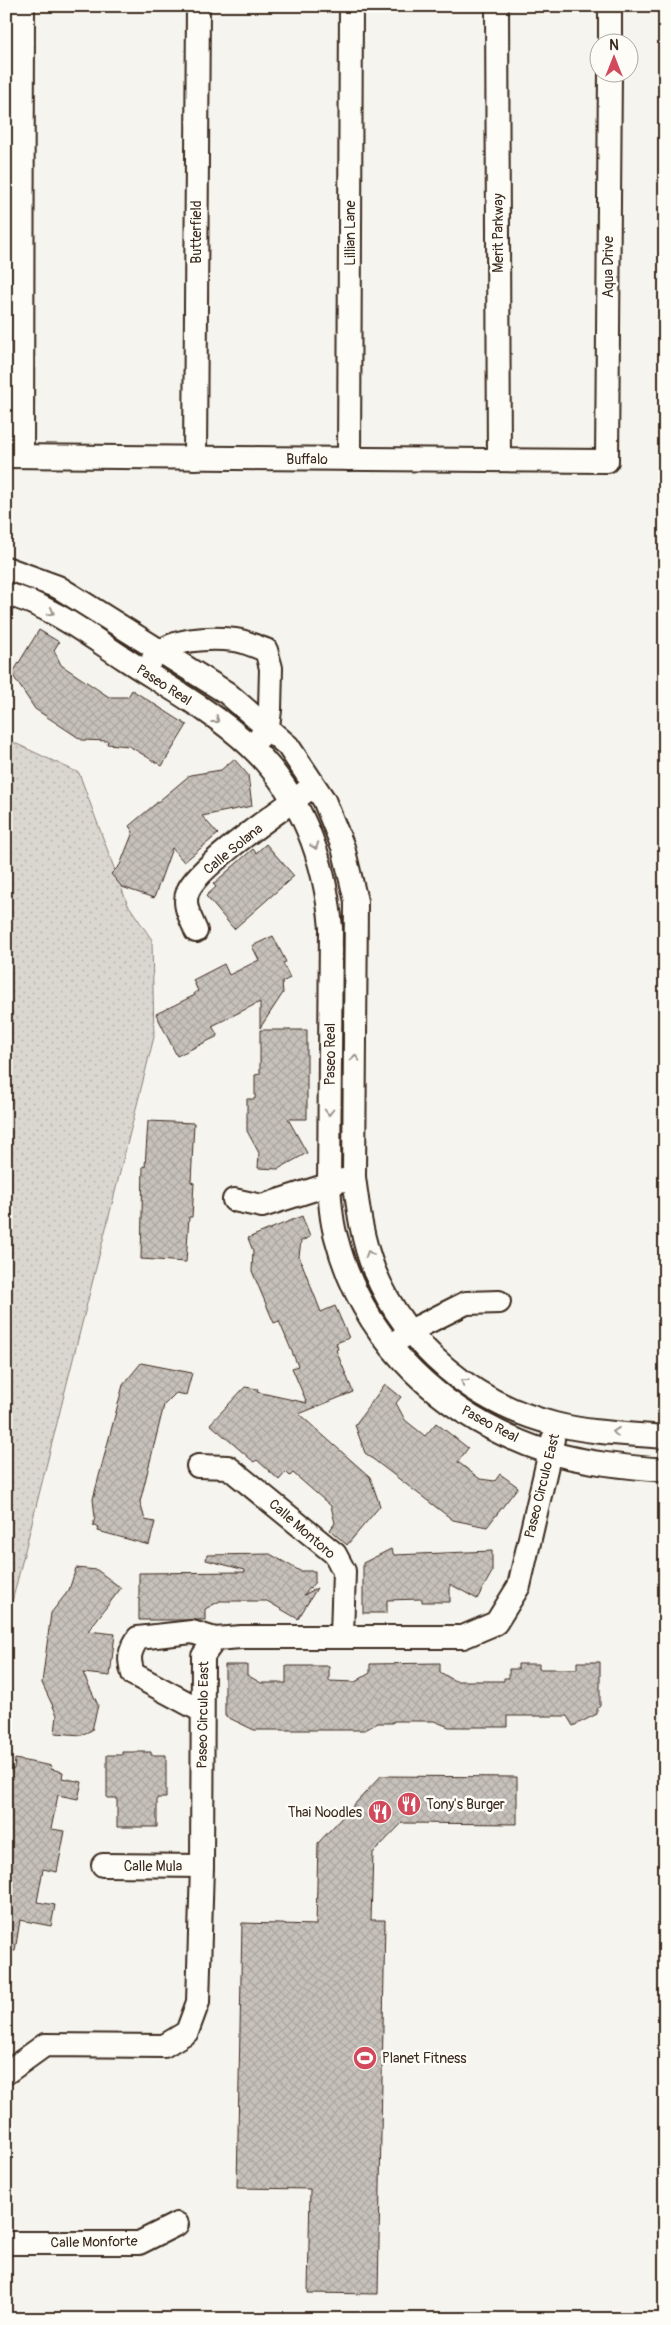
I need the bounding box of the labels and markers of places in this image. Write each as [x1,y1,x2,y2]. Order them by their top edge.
restaurant icon: Tony's Burger [396,1791,422,1817]
place label: Tony's Burger [426,1796,505,1813]
restaurant icon: Thai Noodles [367,1799,393,1825]
place label: Thai Noodles [288,1804,363,1821]
sports icon: Planet Fitness [352,2045,378,2071]
place label: Planet Fitness [382,2050,467,2067]

